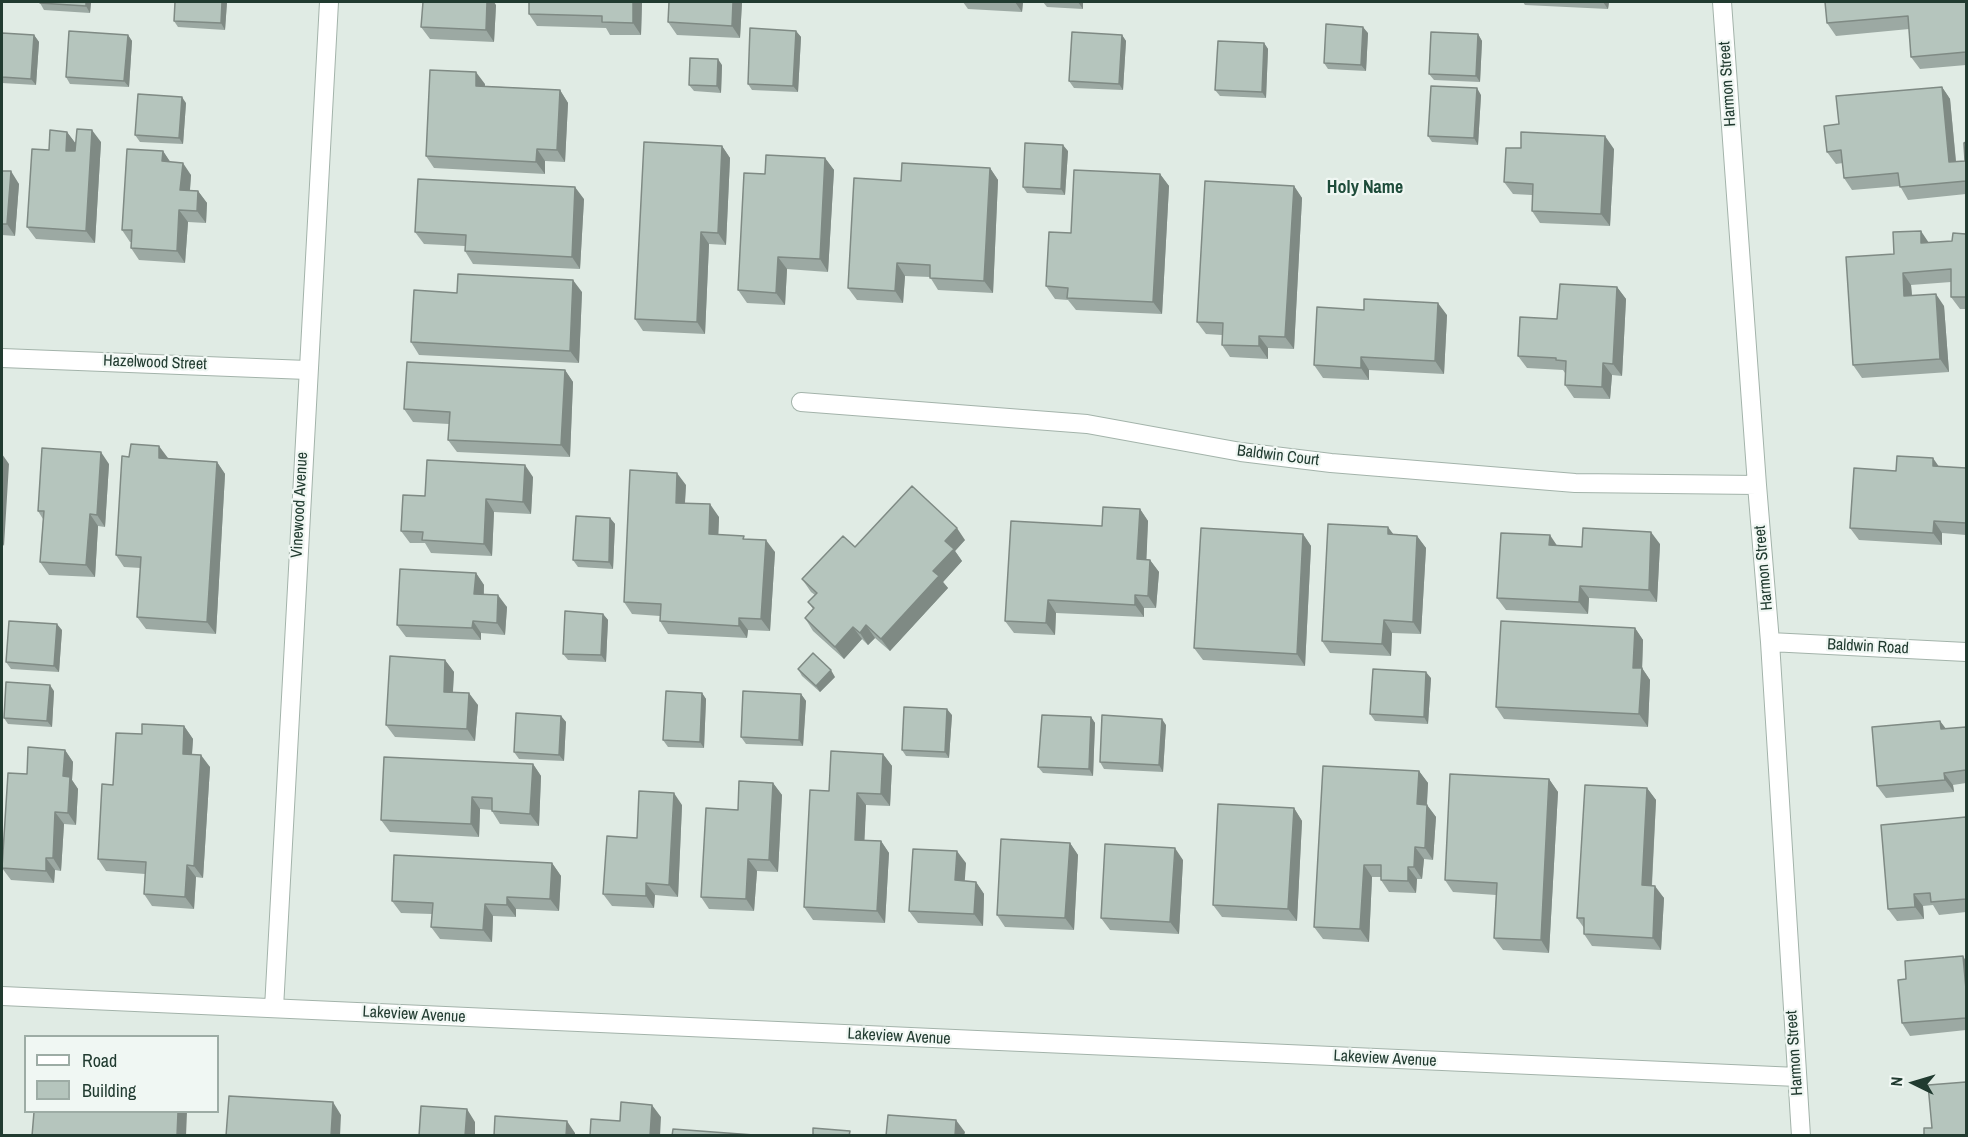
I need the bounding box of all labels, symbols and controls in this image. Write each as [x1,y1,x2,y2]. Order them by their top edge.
street label: Harmon Street [1715,41,1741,127]
district label: Holy Name [1327,177,1403,199]
street label: Hazelwood Street [103,352,207,374]
street label: Baldwin Court [1236,441,1320,471]
street label: Vinewood Avenue [288,452,312,558]
street label: Harmon Street [1751,525,1777,611]
street label: Baldwin Road [1827,635,1909,659]
street label: Lakeview Avenue [362,1003,466,1027]
street label: Harmon Street [1782,1010,1808,1096]
street label: Lakeview Avenue [847,1025,951,1049]
legend [24,1035,219,1113]
street label: Lakeview Avenue [1333,1047,1437,1071]
text: Road [82,1048,117,1073]
north arrow [1884,1053,1944,1113]
text: N [1885,1076,1907,1087]
text: Building [82,1078,136,1103]

